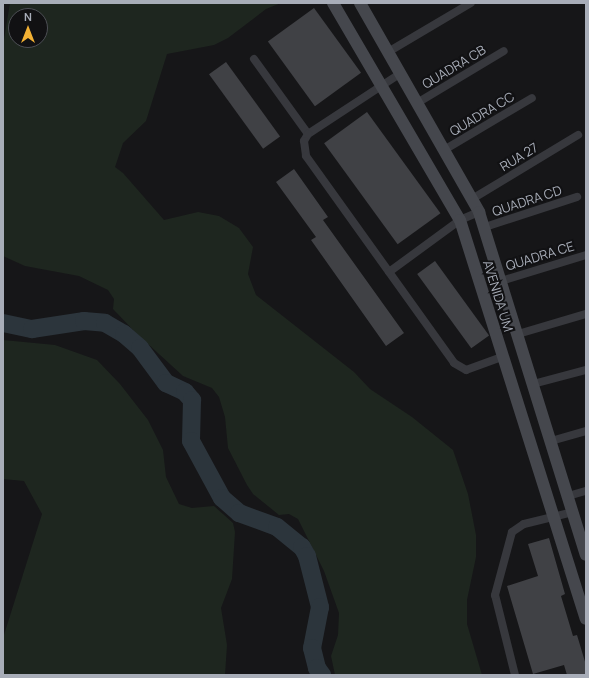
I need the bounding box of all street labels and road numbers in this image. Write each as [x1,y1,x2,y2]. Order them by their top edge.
street label: QUADRA CB [419,42,489,92]
street label: QUADRA CC [447,89,517,139]
street label: RUA 27 [497,140,541,174]
street label: QUADRA CD [490,182,564,220]
street label: QUADRA CE [504,238,576,274]
street label: AVENIDA UM [480,258,516,334]

